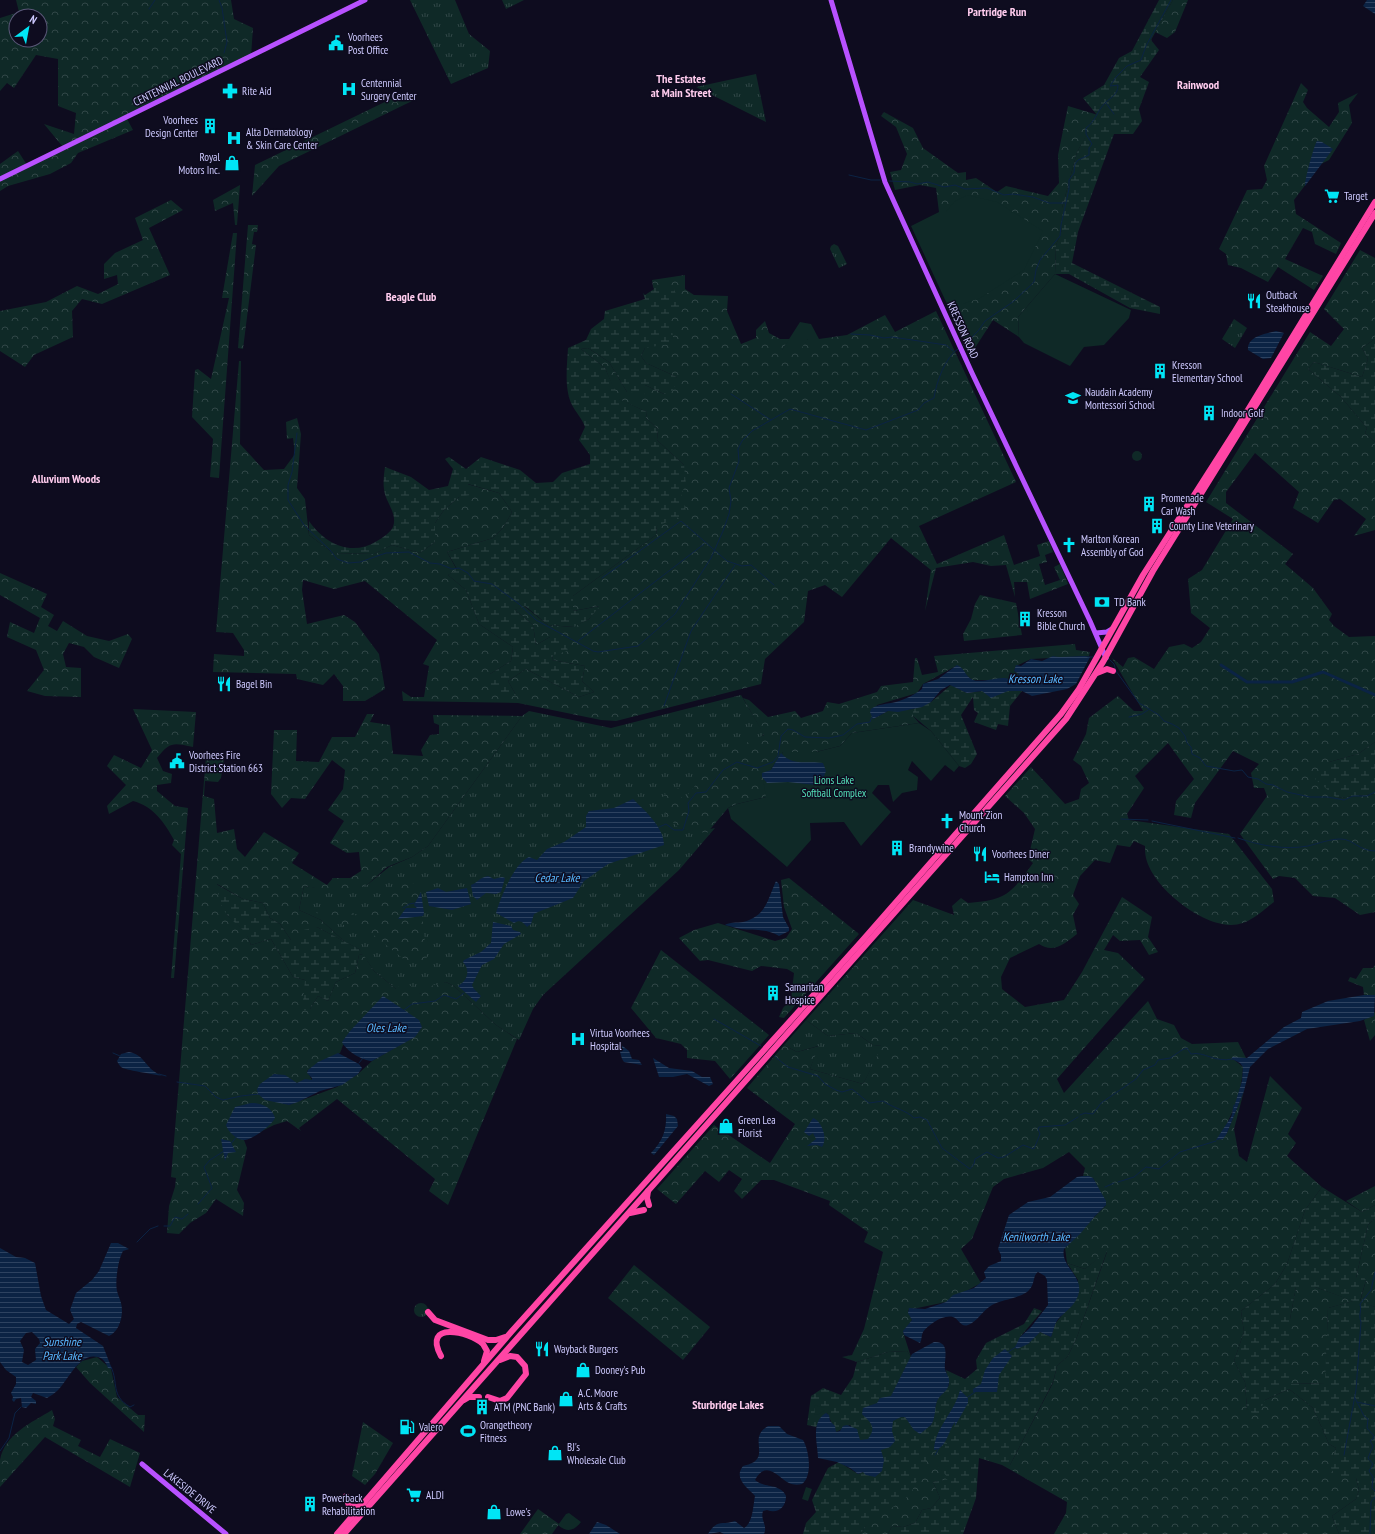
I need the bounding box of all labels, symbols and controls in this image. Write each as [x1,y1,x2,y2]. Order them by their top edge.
district label: Partridge Run [968,4,1026,19]
north arrow [8,8,48,48]
text: N [27,12,40,27]
place label: Voorhees Post Office [347,30,389,57]
public building icon: Voorhees Post Office [327,34,345,52]
street label: CENTENNIAL BOULEVARD [131,53,226,109]
district label: The Estates at Main Street [651,71,712,100]
place label: Centennial Surgery Center [361,76,417,103]
district label: Rainwood [1177,77,1219,92]
hospital icon: Centennial Surgery Center [340,80,358,98]
pharmacy icon: Rite Aid [221,82,239,100]
place label: Rite Aid [242,84,272,98]
place label: Voorhees Design Center [145,113,198,140]
building icon: Voorhees Design Center [201,117,219,135]
place label: Alta Dermatology & Skin Care Center [246,125,318,152]
hospital icon: Alta Dermatology & Skin Care Center [225,129,243,147]
place label: Royal Motors Inc. [178,150,220,177]
shop icon: Royal Motors Inc. [223,154,241,172]
supermarket icon: Target [1323,187,1341,205]
place label: Target [1344,189,1368,203]
place label: Outback Steakhouse [1266,288,1310,315]
district label: Beagle Club [386,289,437,304]
restaurant icon: Outback Steakhouse [1245,292,1263,310]
street label: KRESSON ROAD [944,299,982,361]
place label: Kresson Elementary School [1172,358,1243,385]
building icon: Kresson Elementary School [1151,362,1169,380]
place label: Naudain Academy Montessori School [1085,385,1155,412]
school or university icon: Naudain Academy Montessori School [1064,389,1082,407]
building icon: Indoor Golf [1200,404,1218,422]
place label: Indoor Golf [1221,406,1265,420]
district label: Alluvium Woods [31,471,100,486]
place label: Promenade Car Wash [1161,491,1204,518]
building icon: Promenade Car Wash [1140,495,1158,513]
building icon: County Line Veterinary [1148,517,1166,535]
place label: County Line Veterinary [1169,519,1255,533]
place label: Marlton Korean Assembly of God [1081,532,1144,559]
church icon: Marlton Korean Assembly of God [1060,536,1078,554]
bank icon: TD Bank [1093,593,1111,611]
place label: TD Bank [1114,595,1146,609]
place label: Kresson Bible Church [1037,606,1085,633]
building icon: Kresson Bible Church [1016,610,1034,628]
water label: Kresson Lake [1008,671,1063,686]
restaurant icon: Bagel Bin [215,675,233,693]
place label: Bagel Bin [236,677,272,691]
place label: Voorhees Fire District Station 663 [188,748,263,775]
public building icon: Voorhees Fire District Station 663 [168,752,186,770]
park label: Lions Lake Softball Complex [802,773,867,800]
place label: Mount Zion Church [959,808,1003,835]
church icon: Mount Zion Church [938,812,956,830]
building icon: Brandywine [888,839,906,857]
place label: Brandywine [909,841,954,855]
restaurant icon: Voorhees Diner [971,845,989,863]
place label: Voorhees Diner [991,847,1050,861]
hotel icon: Hampton Inn [983,868,1001,886]
water label: Cedar Lake [534,870,581,885]
place label: Hampton Inn [1004,870,1053,884]
place label: Samaritan Hospice [785,980,823,1007]
building icon: Samaritan Hospice [764,984,782,1002]
water label: Oles Lake [366,1020,407,1035]
place label: Virtua Voorhees Hospital [589,1026,650,1053]
hospital icon: Virtua Voorhees Hospital [569,1030,587,1048]
place label: Green Lea Florist [738,1113,776,1140]
shop icon: Green Lea Florist [717,1117,735,1135]
water label: Kenilworth Lake [1002,1229,1071,1244]
water label: Sunshine Park Lake [42,1334,83,1363]
restaurant icon: Wayback Burgers [533,1340,551,1358]
place label: Wayback Burgers [554,1342,618,1356]
shop icon: Dooney's Pub [574,1361,592,1379]
place label: Dooney's Pub [595,1363,646,1377]
place label: A.C. Moore Arts & Crafts [578,1386,627,1413]
shop icon: A.C. Moore Arts & Crafts [557,1390,575,1408]
district label: Sturbridge Lakes [692,1397,764,1412]
building icon: ATM (PNC Bank) [473,1398,491,1416]
place label: ATM (PNC Bank) [494,1400,555,1414]
fuel station icon: Valero [398,1418,416,1436]
place label: Orangetheory Fitness [480,1418,533,1445]
place label: Valero [418,1420,443,1434]
sports icon: Orangetheory Fitness [459,1422,477,1440]
place label: BJ's Wholesale Club [567,1440,626,1467]
shop icon: BJ's Wholesale Club [546,1444,564,1462]
street label: LAKESIDE DRIVE [161,1466,219,1517]
supermarket icon: ALDI [405,1486,423,1504]
place label: ALDI [426,1488,444,1502]
place label: Powerback Rehabilitation [322,1491,375,1518]
building icon: Powerback Rehabilitation [301,1495,319,1513]
shop icon: Lowe's [485,1503,503,1521]
place label: Lowe's [506,1505,531,1519]

